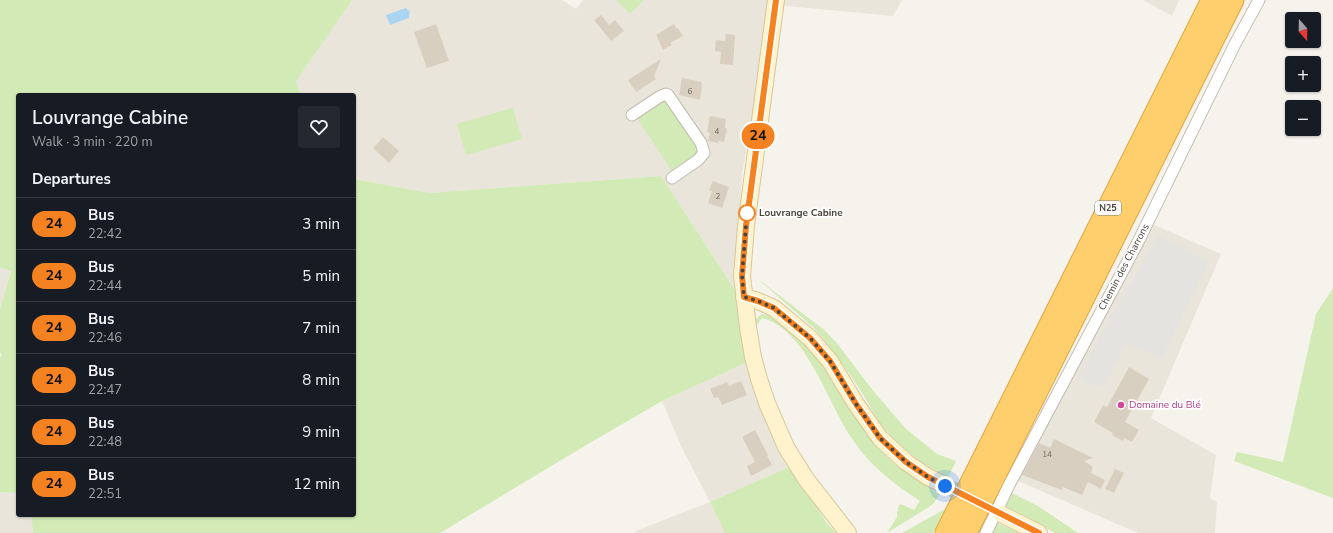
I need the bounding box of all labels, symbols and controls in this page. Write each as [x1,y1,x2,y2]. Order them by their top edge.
north arrow [1285,12,1321,48]
map controls [1285,12,1321,136]
button: + [1285,56,1321,92]
house number: 6 [688,86,693,97]
button: − [1285,100,1321,136]
text: Louvrange Cabine [32,105,188,131]
button: heart [298,106,340,148]
line badge: 24 [740,123,776,149]
house number: 4 [715,126,720,137]
text: 24 [750,126,766,145]
text: Walk · 3 min · 220 m [32,133,153,151]
text: Departures [32,169,111,189]
house number: 2 [716,191,721,202]
road number: N25 [1095,201,1121,215]
marker: Louvrange Cabine [738,204,756,222]
text: Bus [88,205,114,225]
place label: Louvrange Cabine [759,206,843,220]
text: 24 [46,214,62,233]
text: 3 min [302,214,340,234]
street label: Chemin des Charrons [1095,221,1153,313]
text: 22:42 [88,225,122,243]
text: Bus [88,257,114,277]
text: 24 [46,266,62,285]
text: 5 min [302,266,340,286]
text: 22:44 [88,277,122,295]
text: Bus [88,309,114,329]
text: 24 [46,318,62,337]
text: 7 min [302,318,340,338]
text: 22:46 [88,329,122,347]
text: Bus [88,361,114,381]
text: 24 [46,370,62,389]
text: 8 min [302,370,340,390]
text: 22:47 [88,381,122,399]
place label: Domaine du Blé [1129,398,1201,412]
marker: Domaine du Blé [1116,400,1126,410]
text: Bus [88,413,114,433]
text: 24 [46,422,62,441]
text: 9 min [302,422,340,442]
text: 22:48 [88,433,122,451]
house number: 14 [1042,449,1052,460]
text: Bus [88,465,114,485]
text: 24 [46,474,62,493]
text: 12 min [293,474,340,494]
your location [935,476,955,496]
text: 22:51 [88,485,122,503]

